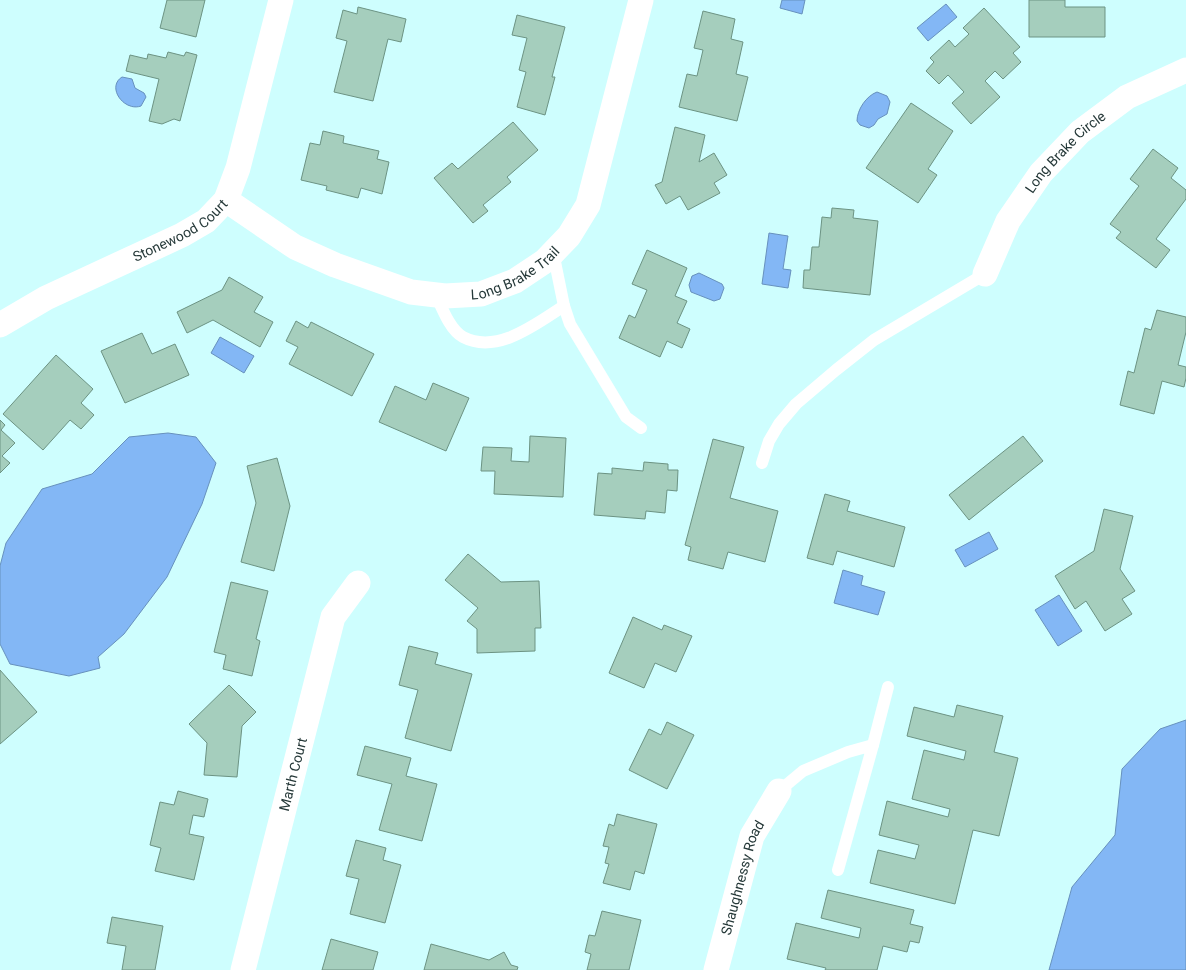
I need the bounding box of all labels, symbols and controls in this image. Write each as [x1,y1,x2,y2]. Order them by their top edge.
street label: Long Brake Circle [1022,108,1109,196]
street label: Stonewood Court [130,196,231,265]
street label: Long Brake Trail [470,243,563,303]
street label: Marth Court [276,735,310,813]
street label: Shaughnessy Road [718,818,767,937]

